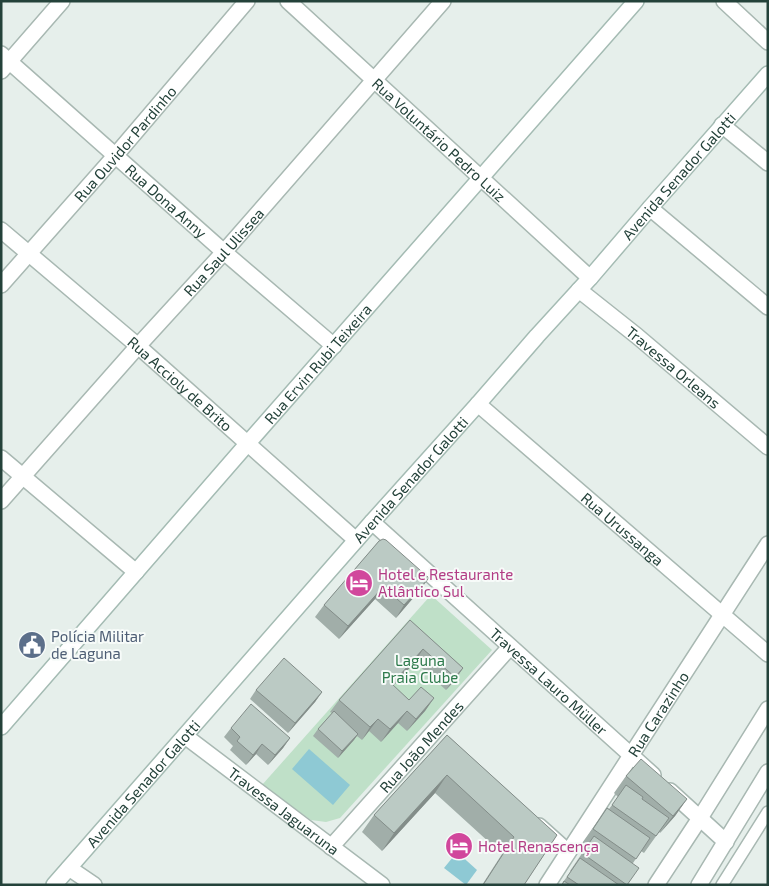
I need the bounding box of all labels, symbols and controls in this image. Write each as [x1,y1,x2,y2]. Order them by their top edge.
street label: Rua Voluntário Pedro Luiz [369,74,509,205]
street label: Rua Ouvidor Pardinho [70,82,180,205]
street label: Avenida Senador Galotti [618,109,739,243]
street label: Rua Dona Anny [122,160,211,242]
street label: Rua Saul Ulissea [179,204,267,300]
street label: Rua Ervin Rubi Teixeira [260,300,375,427]
street label: Travessa Orleans [623,322,724,412]
street label: Rua Accioly de Brito [124,332,236,435]
street label: Avenida Senador Galotti [349,413,472,546]
street label: Rua Urussanga [578,488,667,569]
place label: Hotel e Restaurante Atlântico Sul [378,565,513,600]
hotel icon: Hotel e Restaurante Atlântico Sul [344,568,374,598]
street label: Travessa Lauro Müller [487,624,611,739]
place label: Polícia Militar de Laguna [51,627,144,662]
public building icon: Polícia Militar de Laguna [17,630,47,660]
park label: Laguna Praia Clube [382,651,458,686]
street label: Rua Carazinho [624,668,692,760]
street label: Rua João Mendes [375,697,467,796]
street label: Avenida Senador Galotti [82,716,203,851]
street label: Travessa Jaguaruna [225,763,343,858]
hotel icon: Hotel Renascença [444,831,474,861]
place label: Hotel Renascença [478,837,599,856]

